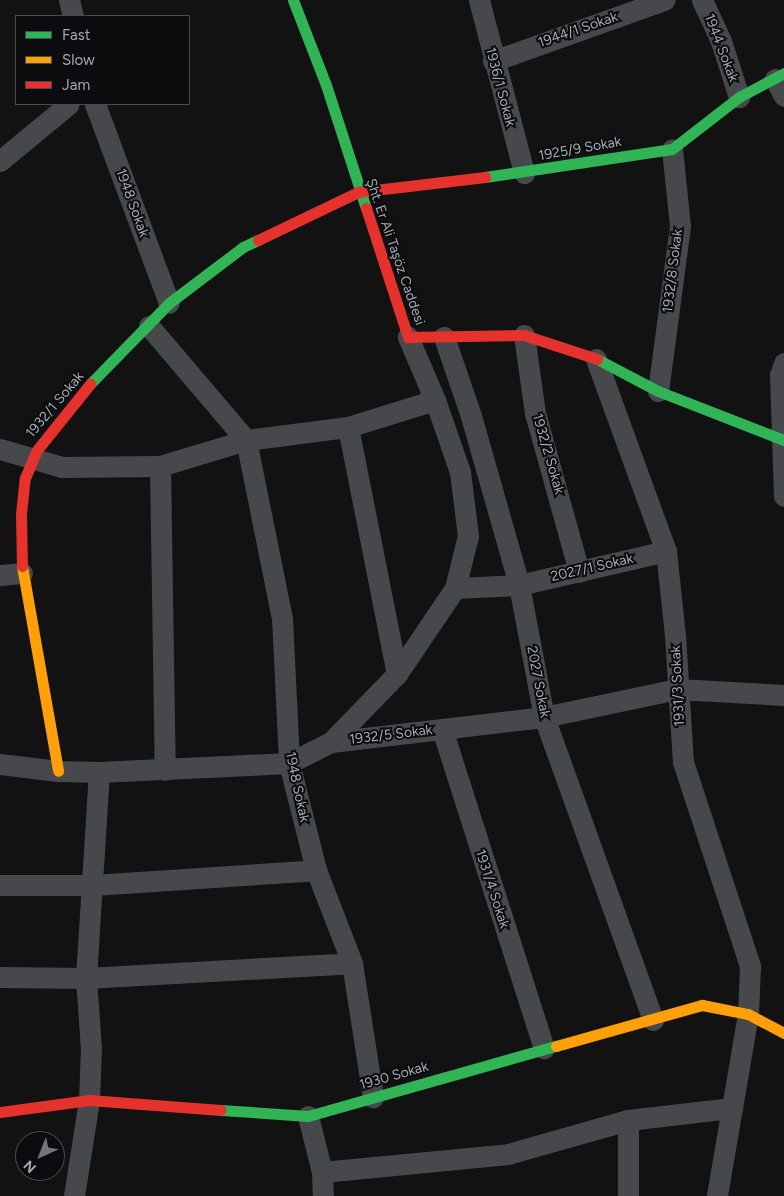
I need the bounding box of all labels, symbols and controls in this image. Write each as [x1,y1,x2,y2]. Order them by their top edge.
street label: 1944/1 Sokak [536,9,620,51]
street label: 1944 Sokak [700,11,742,85]
legend [15,15,190,105]
text: Fast [62,26,90,44]
street label: 1936/1 Sokak [481,46,519,128]
text: Slow [62,51,95,69]
text: Jam [62,76,90,94]
street label: 1925/9 Sokak [537,133,623,165]
street label: 1948 Sokak [112,166,152,240]
street label: Şht. Er Ali Taşöz Caddesi [362,177,428,327]
street label: 1932/8 Sokak [660,228,686,314]
street label: 1932/1 Sokak [22,369,88,441]
street label: 1932/2 Sokak [528,412,568,496]
street label: 2027/1 Sokak [549,550,635,586]
street label: 2027 Sokak [523,645,553,719]
street label: 1931/3 Sokak [667,645,689,727]
street label: 1932/5 Sokak [349,722,433,748]
street label: 1948 Sokak [281,750,313,824]
street label: 1931/4 Sokak [471,847,513,931]
street label: 1930 Sokak [358,1058,430,1094]
north arrow [15,1131,65,1181]
text: N [20,1157,40,1176]

